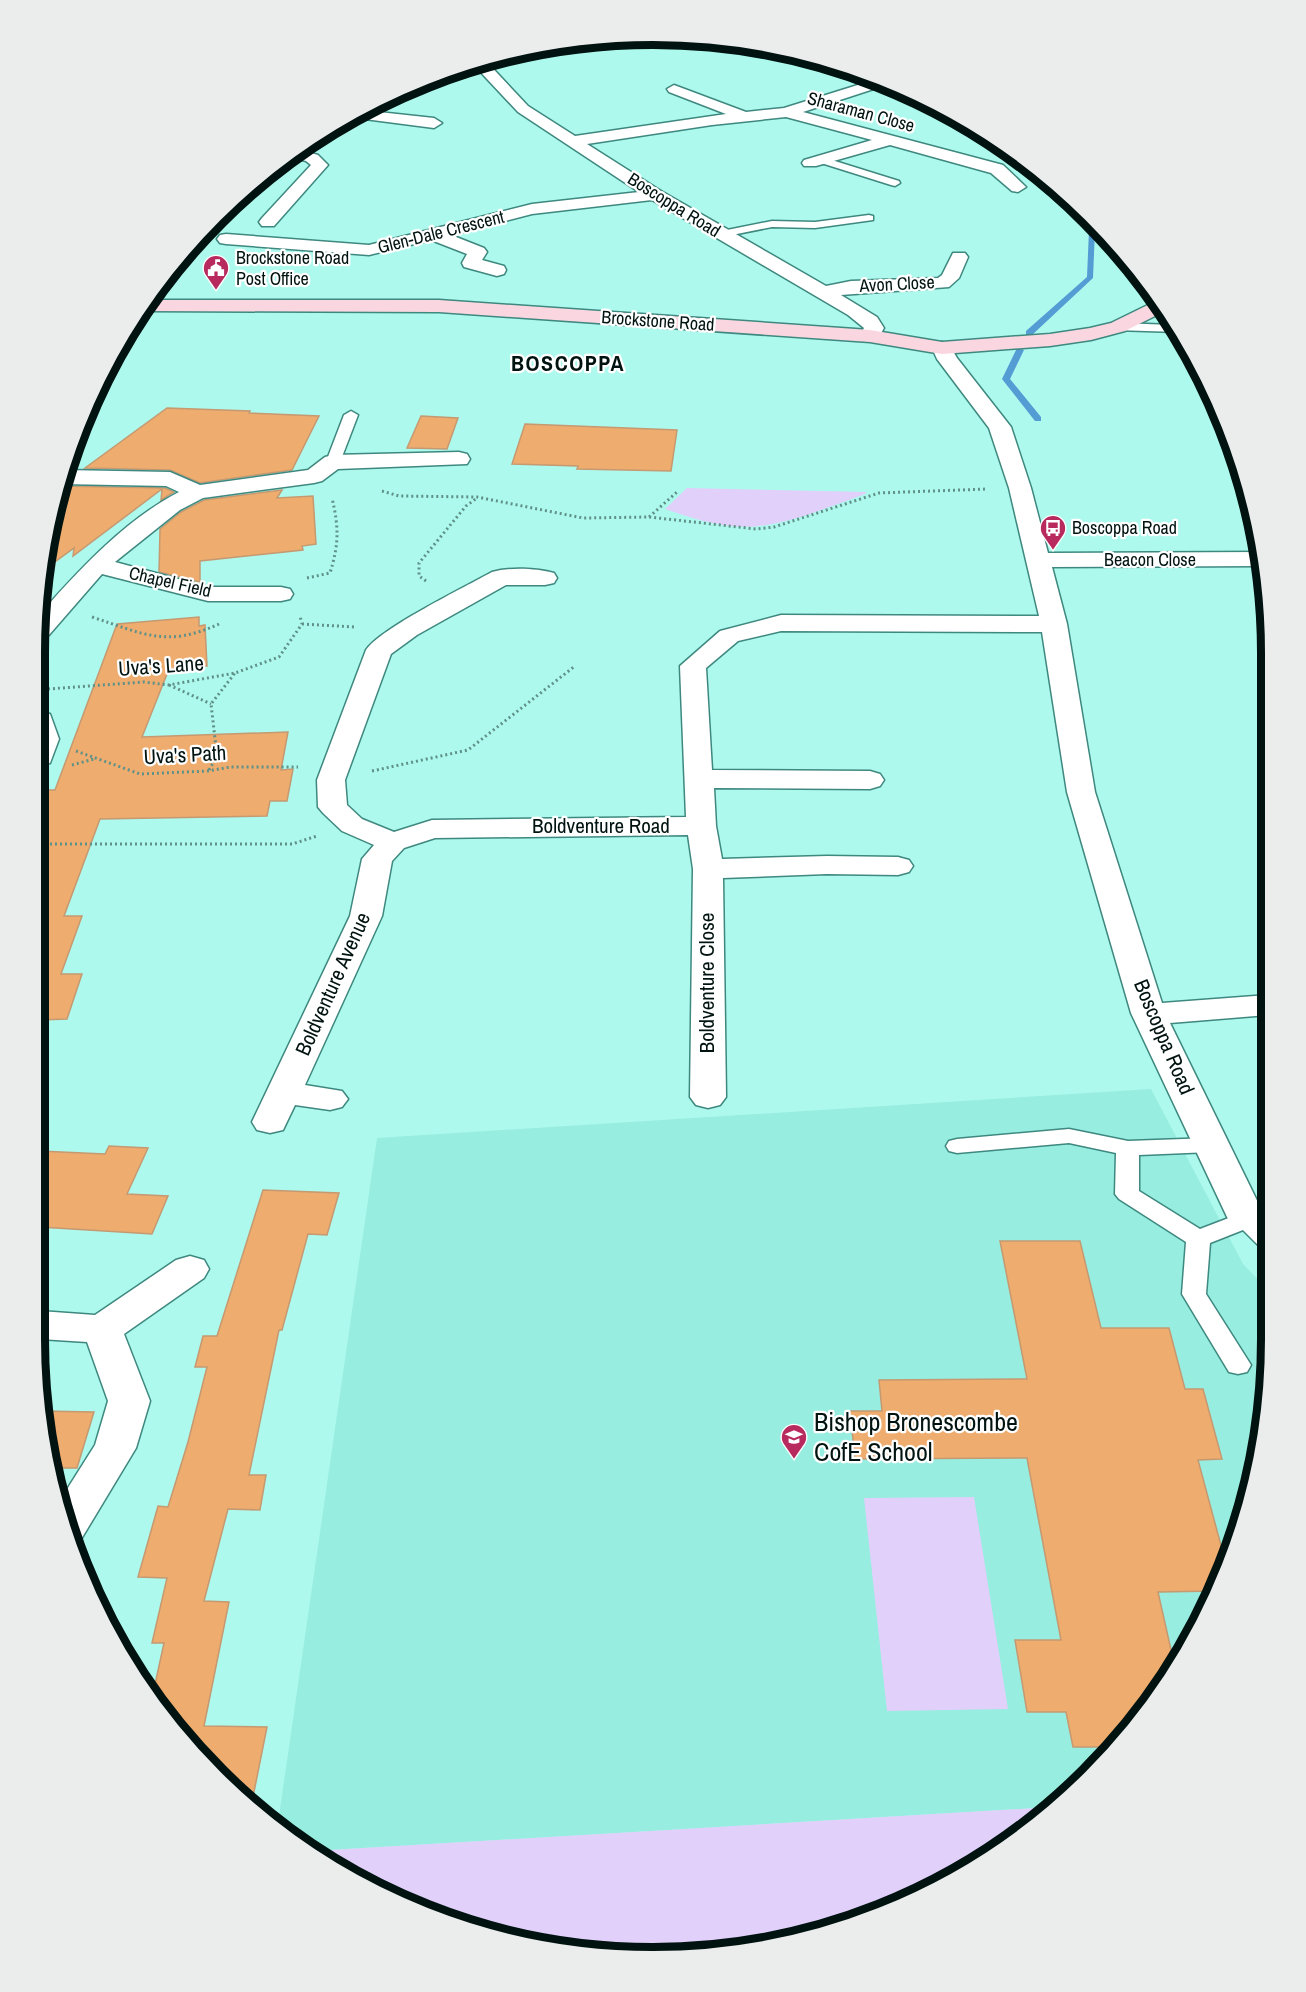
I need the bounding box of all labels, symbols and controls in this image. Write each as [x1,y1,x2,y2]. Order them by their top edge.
street label: Sharaman Close [805,85,917,138]
street label: Boscoppa Road [623,166,725,243]
street label: Glen-Dale Crescent [375,204,507,259]
place label: Brockstone Road Post Office [236,245,349,291]
public building icon: Brockstone Road Post Office [201,253,231,291]
street label: Avon Close [858,269,935,298]
street label: Brockstone Road [601,304,715,337]
district label: BOSCOPPA [511,348,625,378]
bus stop icon: Boscoppa Road [1038,513,1068,551]
place label: Boscoppa Road [1072,515,1177,540]
street label: Beacon Close [1104,547,1196,572]
street label: Chapel Field [127,560,214,603]
street label: Uva's Lane [117,648,205,683]
street label: Uva's Path [143,738,227,771]
street label: Boldventure Road [532,811,670,840]
street label: Boldventure Avenue [288,908,377,1060]
street label: Boldventure Close [692,913,721,1053]
street label: Boscoppa Road [1127,975,1202,1099]
place label: Bishop Bronescombe CofE School [814,1404,1018,1469]
school or university icon: Bishop Bronescombe CofE School [779,1422,809,1460]

